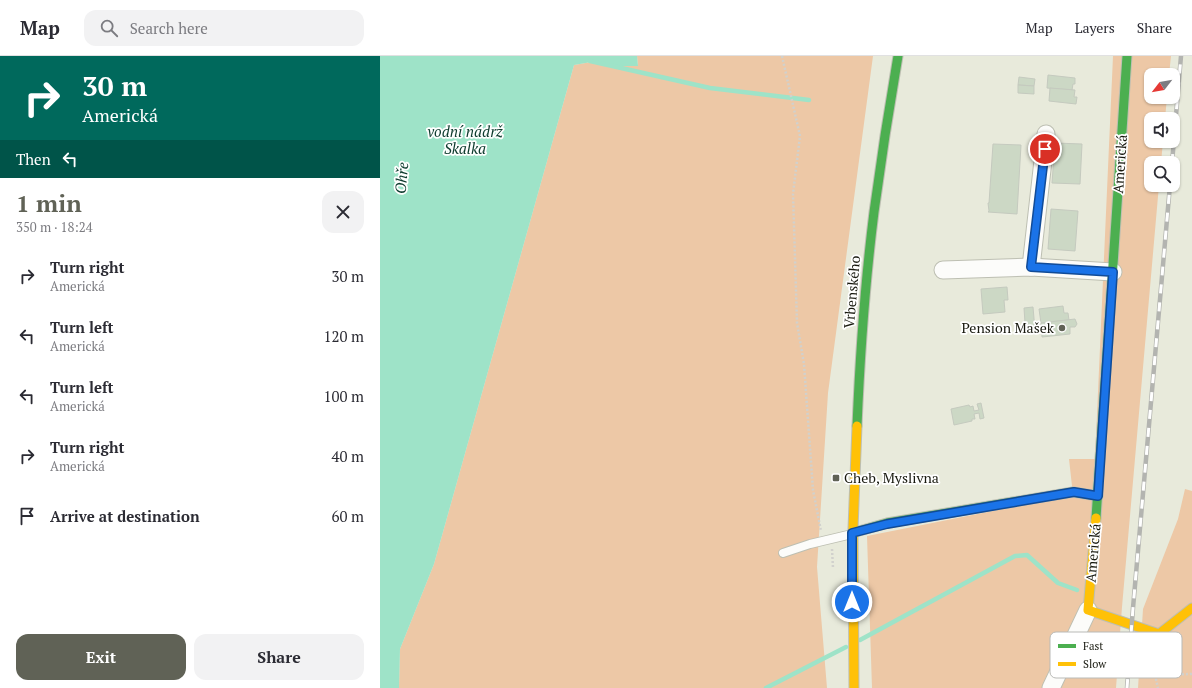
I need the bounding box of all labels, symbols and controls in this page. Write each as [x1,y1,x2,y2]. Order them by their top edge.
search box [84,10,364,46]
text: Map [20,15,60,40]
icon: search [98,17,120,39]
text: Search here [130,18,208,38]
text: Map [1026,18,1053,37]
text: Layers [1075,18,1115,37]
text: Share [1137,18,1172,37]
text: 30 m [82,67,147,104]
north arrow [1144,68,1180,104]
map controls [1144,68,1180,192]
icon: right [16,72,68,124]
text: Americká [82,103,158,127]
button: sound [1144,112,1180,148]
water label: vodní nádrž Skalka [428,121,503,158]
pin [1028,132,1062,166]
street label: Americká [1108,134,1131,194]
icon: arrive [1034,138,1056,160]
icon: left [59,148,81,170]
text: Then [16,149,51,169]
button: search [1144,156,1180,192]
water label: Ohře [390,161,412,195]
text: 1 min [16,187,82,219]
button: close [322,191,364,233]
text: 350 m · 18:24 [16,218,93,236]
street label: Vrbenského [839,255,864,329]
text: Turn right [50,257,125,277]
icon: right [16,265,38,287]
text: 30 m [331,266,364,286]
text: Americká [50,277,105,295]
text: Turn left [50,317,114,337]
place label: Pension Mašek [961,318,1055,337]
marker: Pension Mašek [1057,323,1067,333]
icon: left [16,325,38,347]
text: 120 m [323,326,364,346]
text: Americká [50,337,105,355]
text: Turn left [50,377,114,397]
icon: left [16,385,38,407]
text: 100 m [323,386,364,406]
text: Americká [50,397,105,415]
text: Turn right [50,437,125,457]
icon: right [16,445,38,467]
text: 40 m [331,446,364,466]
text: Americká [50,457,105,475]
place label: Cheb, Myslivna [844,468,939,487]
marker: Cheb, Myslivna [831,473,841,483]
icon: arrive [16,505,38,527]
text: Arrive at destination [50,506,200,526]
text: 60 m [331,506,364,526]
street label: Americká [1080,523,1105,583]
position arrow [831,581,873,623]
legend [1050,632,1182,678]
button: Exit [16,634,186,680]
button: Share [194,634,364,680]
text: Fast [1083,639,1103,653]
text: Slow [1083,657,1107,671]

